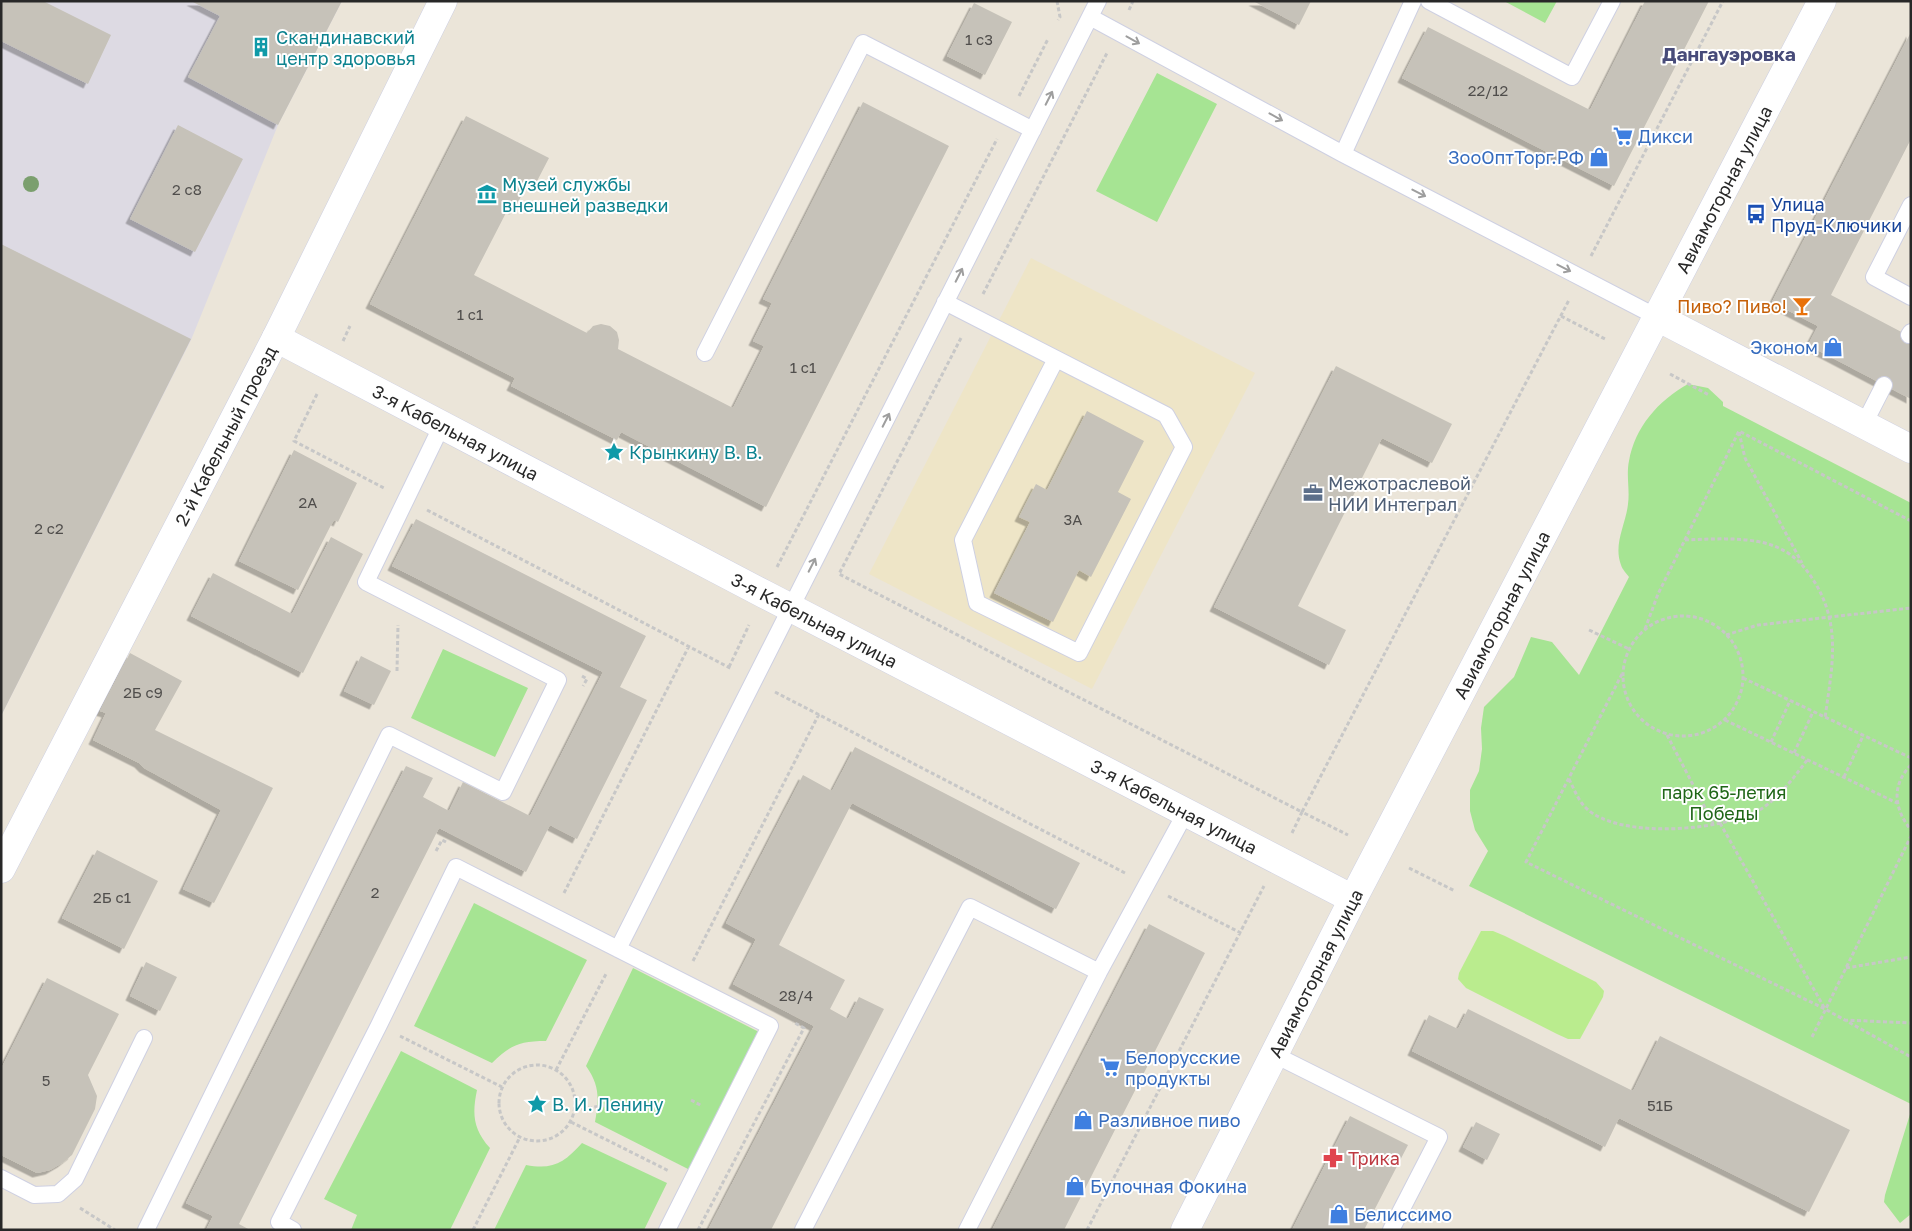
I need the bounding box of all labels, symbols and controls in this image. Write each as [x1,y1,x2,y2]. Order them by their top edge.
place label: Скандинавский центр здоровья [276,26,416,69]
house number: 1 с3 [965,30,993,48]
one-way arrow [1125,35,1140,45]
building icon: Скандинавский центр здоровья [250,36,272,58]
district label: Дангауэровка [1662,42,1796,65]
house number: 22/12 [1468,81,1508,99]
one-way arrow [1044,91,1054,106]
street label: Авиамоторная улица [1671,102,1777,277]
one-way arrow [1268,112,1283,122]
supermarket icon: Дикси [1612,125,1634,147]
place label: Дикси [1638,125,1693,147]
place label: ЗооОптТорг.РФ [1448,146,1584,168]
shop icon: ЗооОптТорг.РФ [1588,146,1610,168]
place label: Музей службы внешней разведки [502,173,668,216]
house number: 2 с8 [172,180,202,198]
museum icon: Музей службы внешней разведки [476,183,498,205]
one-way arrow [1412,188,1427,198]
place label: Улица Пруд-Ключики [1771,193,1902,236]
bus stop icon: Улица Пруд-Ключики [1745,203,1767,225]
one-way arrow [1556,264,1571,273]
one-way arrow [955,268,964,283]
place label: Пиво? Пиво! [1677,295,1787,317]
bar icon: Пиво? Пиво! [1791,295,1813,317]
house number: 1 с1 [457,305,483,323]
place label: Эконом [1750,336,1818,358]
shop icon: Эконом [1822,336,1844,358]
street label: 2-й Кабельный проезд [170,342,281,529]
house number: 1 с1 [790,358,816,376]
street label: 3-я Кабельная улица [369,380,542,485]
one-way arrow [881,412,891,427]
place icon: Крынкину В. В. [603,441,625,463]
place label: Крынкину В. В. [629,441,763,463]
place label: Межотраслевой НИИ Интеграл [1328,472,1471,515]
office icon: Межотраслевой НИИ Интеграл [1302,482,1324,504]
house number: 2А [299,493,317,511]
house number: 3А [1064,510,1082,528]
house number: 2 с2 [34,519,64,537]
street label: Авиамоторная улица [1449,527,1554,702]
one-way arrow [807,557,817,572]
street label: 3-я Кабельная улица [728,568,901,672]
house number: 2Б с9 [123,683,163,701]
street label: 3-я Кабельная улица [1087,754,1261,859]
park label: парк 65-летия Победы [1661,781,1787,824]
house number: 2 [371,883,379,901]
street label: Авиамоторная улица [1263,885,1367,1061]
house number: 2Б с1 [93,888,131,906]
house number: 28/4 [779,986,813,1004]
place label: Белорусские продукты [1125,1046,1240,1089]
supermarket icon: Белорусские продукты [1099,1056,1121,1078]
house number: 5 [42,1071,50,1089]
place icon: В. И. Ленину [526,1093,548,1115]
place label: В. И. Ленину [552,1093,664,1115]
house number: 51Б [1647,1096,1673,1114]
shop icon: Разливное пиво [1072,1109,1094,1131]
place label: Разливное пиво [1098,1109,1241,1131]
pharmacy icon: Трика [1322,1147,1344,1169]
place label: Трика [1348,1147,1400,1169]
shop icon: Булочная Фокина [1064,1175,1086,1197]
place label: Булочная Фокина [1090,1175,1247,1197]
shop icon: Белиссимо [1328,1203,1350,1225]
place label: Белиссимо [1354,1203,1452,1225]

